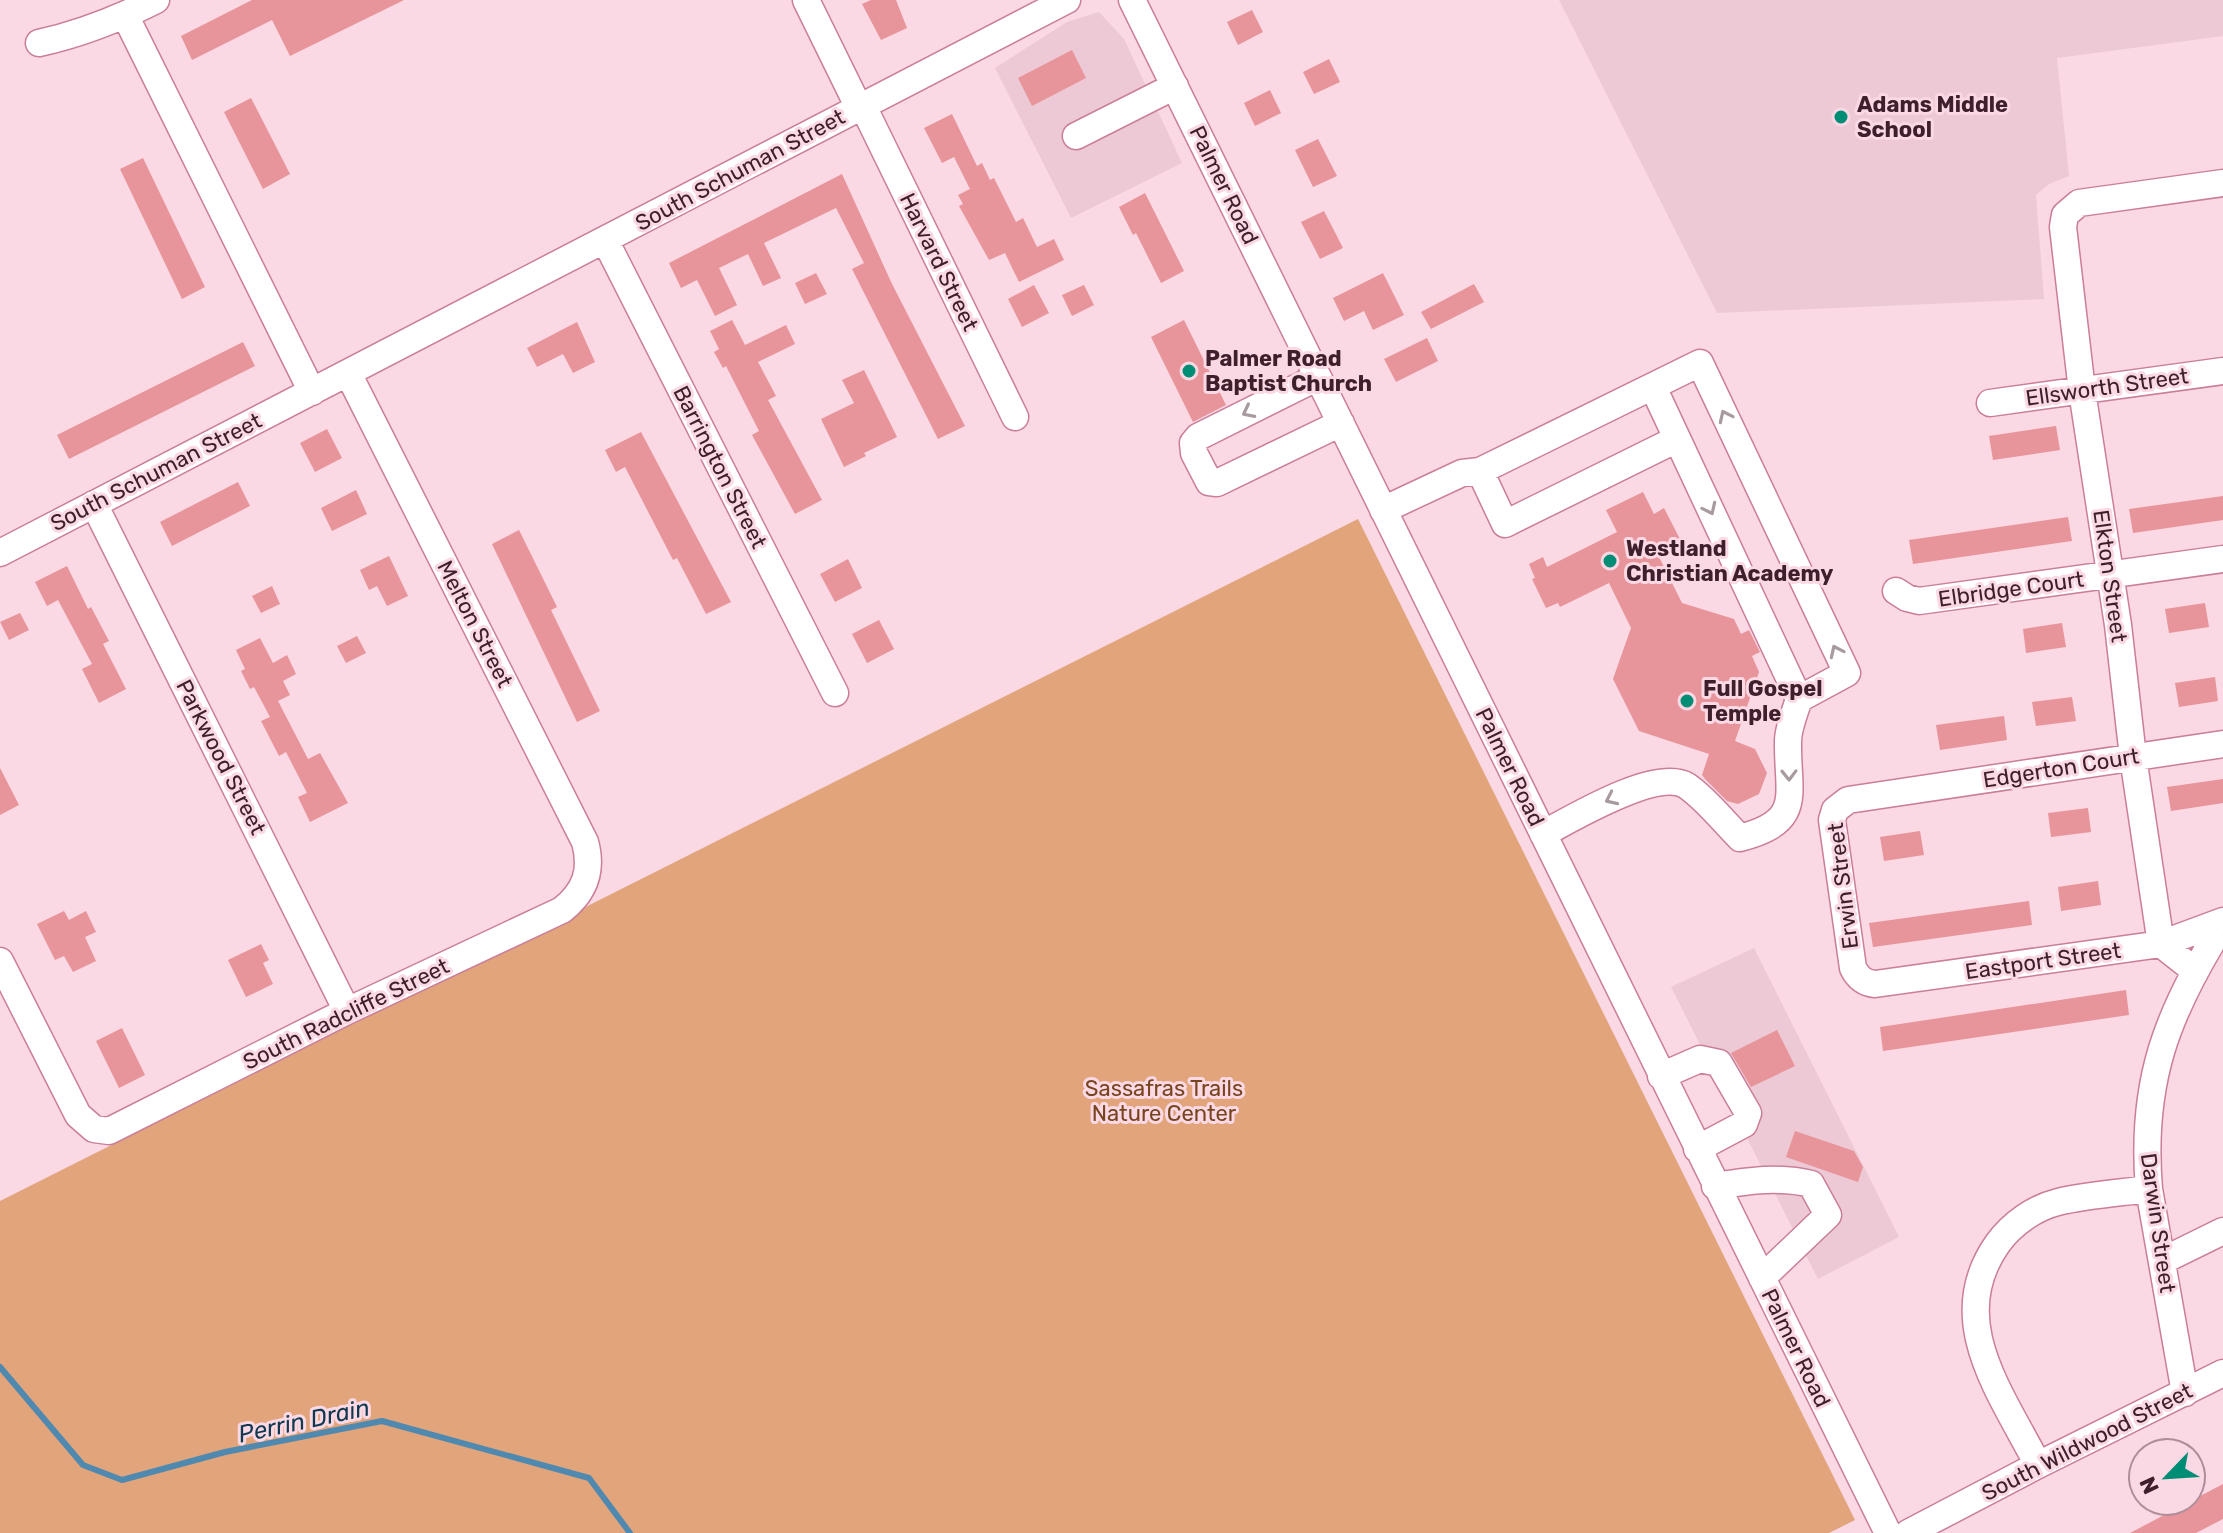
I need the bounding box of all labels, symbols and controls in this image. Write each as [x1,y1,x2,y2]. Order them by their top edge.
place label: Adams Middle School [1857,91,2008,143]
street label: South Schuman Street [631,103,850,237]
marker: Adams Middle School [1832,108,1850,126]
street label: Palmer Road [1184,121,1264,249]
street label: Harvard Street [894,189,984,336]
place label: Palmer Road Baptist Church [1205,345,1372,397]
marker: Palmer Road Baptist Church [1180,362,1198,380]
street label: Ellsworth Street [2024,362,2191,412]
street label: Barrington Street [667,381,773,553]
one-way arrow [1242,402,1257,418]
street label: South Schuman Street [46,407,266,537]
one-way arrow [1719,410,1735,425]
one-way arrow [1700,501,1716,516]
street label: Elkton Street [2087,508,2133,644]
place label: Westland Christian Academy [1626,535,1833,587]
marker: Westland Christian Academy [1601,552,1619,570]
street label: Melton Street [431,556,519,692]
street label: Elbridge Court [1936,565,2086,613]
one-way arrow [1830,645,1846,660]
street label: Parkwood Street [170,675,272,839]
place label: Full Gospel Temple [1703,675,1823,727]
marker: Full Gospel Temple [1678,692,1696,710]
street label: Palmer Road [1470,703,1550,831]
street label: Edgerton Court [1981,742,2141,794]
one-way arrow [1780,769,1798,782]
one-way arrow [1605,789,1619,805]
street label: Erwin Street [1822,821,1864,951]
street label: Eastport Street [1963,937,2123,985]
street label: South Radcliffe Street [239,952,454,1076]
park label: Sassafras Trails Nature Center [1085,1075,1243,1127]
street label: Darwin Street [2135,1151,2181,1295]
street label: Palmer Road [1756,1284,1836,1412]
street label: South Wildwood Street [1977,1377,2197,1507]
water label: Perrin Drain [236,1393,372,1449]
north arrow [2127,1437,2207,1517]
text: N [2134,1472,2165,1498]

